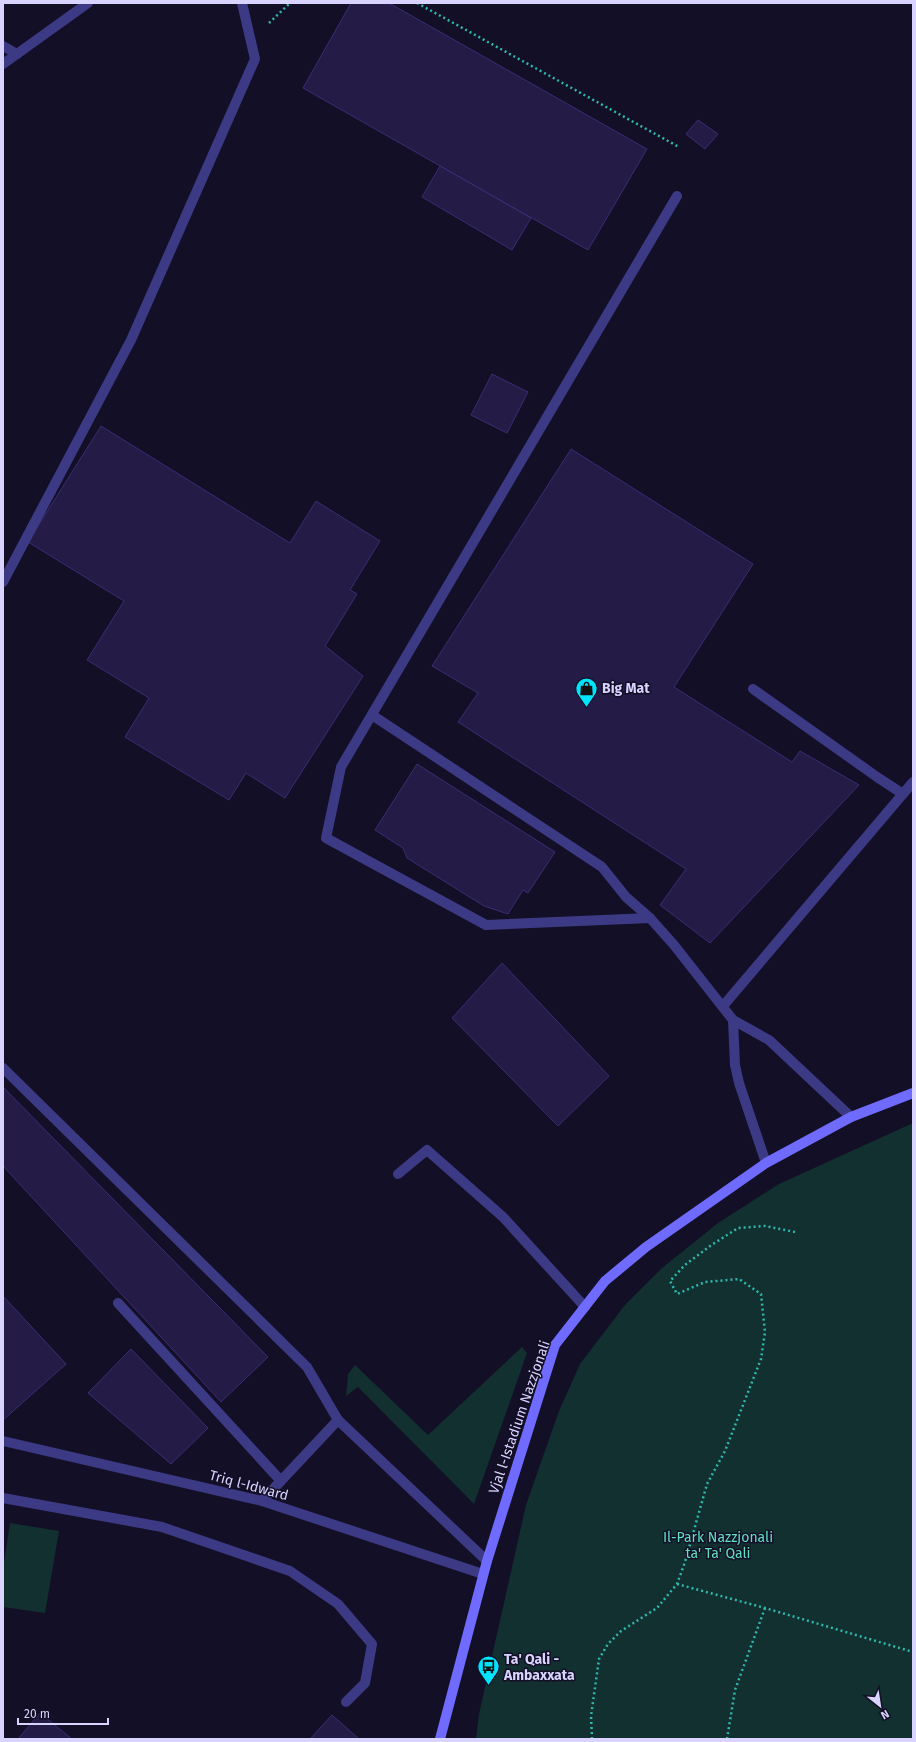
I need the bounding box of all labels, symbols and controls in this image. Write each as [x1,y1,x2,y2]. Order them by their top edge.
shop icon: Big Mat [574,675,600,708]
place label: Big Mat [602,680,650,697]
street label: Vjal l-Istadium Nazzjonali [485,1338,554,1496]
street label: Triq l-Idward [207,1467,290,1504]
park label: Il-Park Nazzjonali ta' Ta' Qali [663,1529,773,1562]
place label: Ta' Qali - Ambaxxata [503,1651,575,1684]
bus stop icon: Ta' Qali - Ambaxxata [475,1654,501,1687]
north arrow [860,1686,900,1726]
scale bar [18,1700,108,1726]
text: 20 m [24,1707,50,1721]
text: N [878,1707,891,1722]

